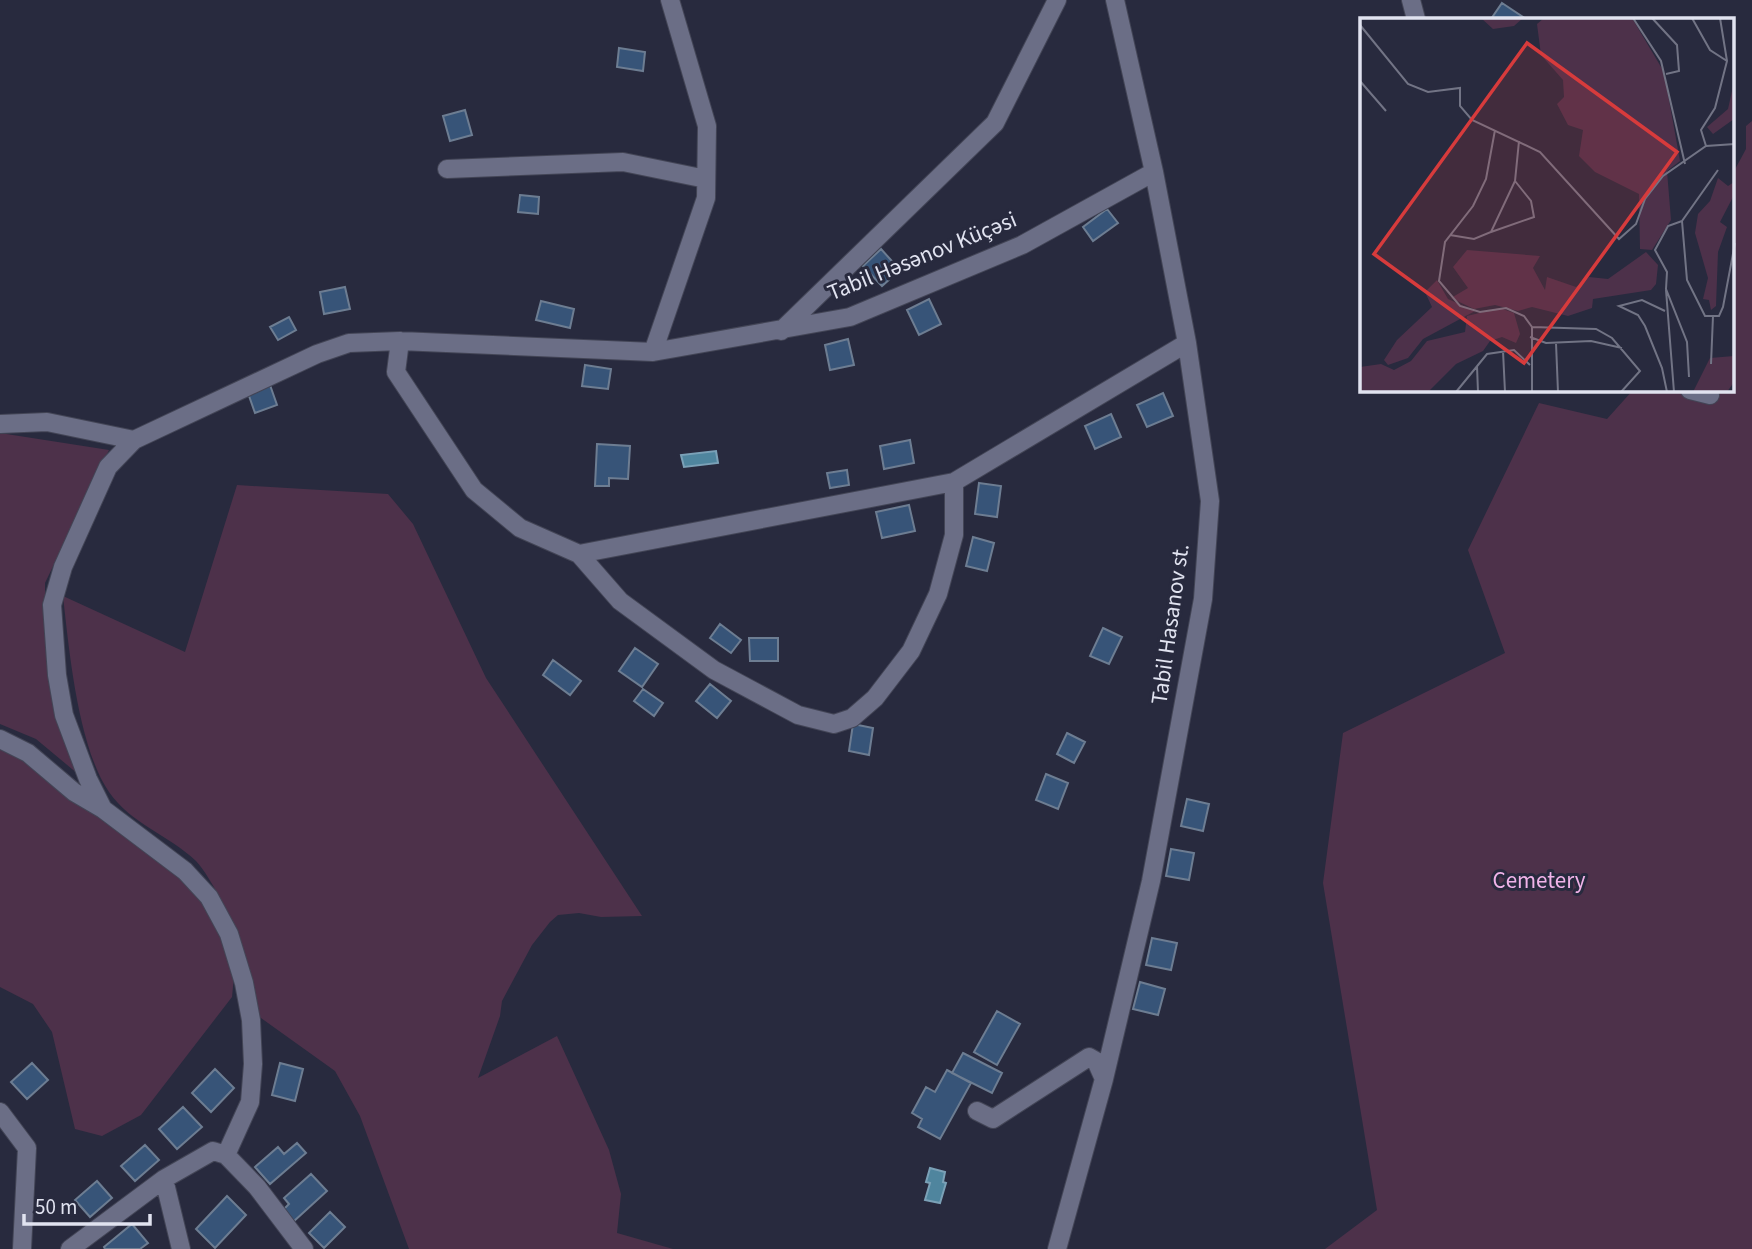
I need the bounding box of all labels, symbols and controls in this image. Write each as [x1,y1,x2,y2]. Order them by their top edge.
inset map [1360,18,1734,392]
street label: Tabil Həsənov Küçəsi [822,203,1022,309]
street label: Tabil Hasanov st. [1142,541,1198,707]
park label: Cemetery [1493,864,1586,897]
scale bar [24,1182,150,1226]
text: 50 m [35,1192,77,1222]

